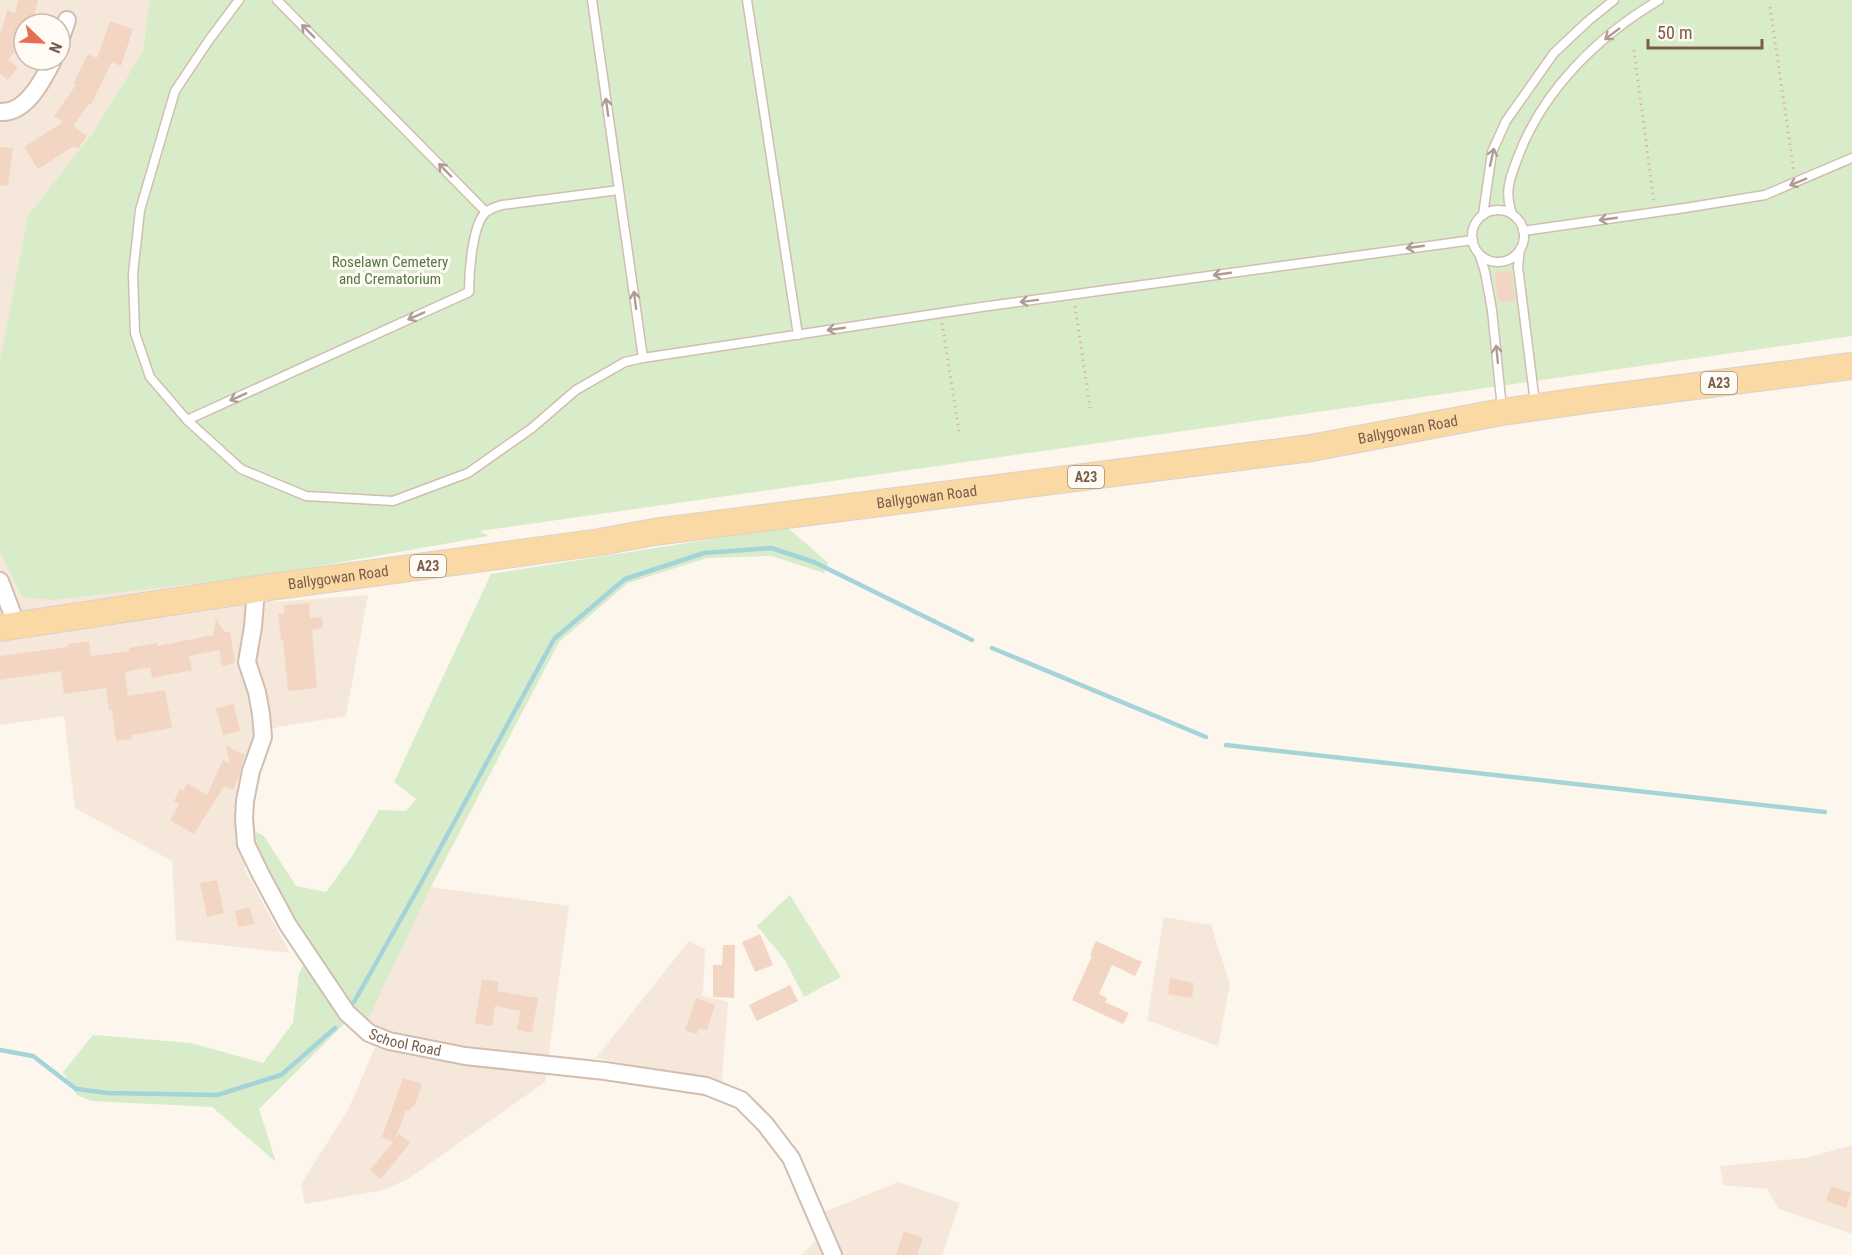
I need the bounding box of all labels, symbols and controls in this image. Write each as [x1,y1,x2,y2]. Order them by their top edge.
north arrow [12,12,72,72]
scale bar [1648,12,1762,50]
text: 50 m [1657,22,1692,43]
one-way arrow [301,24,316,39]
one-way arrow [1604,28,1620,40]
text: N [45,39,66,56]
one-way arrow [601,98,612,117]
one-way arrow [1487,148,1498,167]
one-way arrow [438,163,452,178]
one-way arrow [1790,177,1808,188]
one-way arrow [1598,214,1618,225]
one-way arrow [1406,242,1425,253]
park label: Roselawn Cemetery and Crematorium [332,253,448,288]
one-way arrow [1212,269,1232,280]
one-way arrow [629,291,640,310]
one-way arrow [1019,296,1039,307]
one-way arrow [408,311,426,323]
one-way arrow [826,324,846,335]
one-way arrow [1491,344,1502,364]
road number: A23 [1701,372,1737,394]
one-way arrow [230,391,248,403]
street label: Ballygowan Road [1356,412,1459,448]
road number: A23 [1068,466,1104,488]
street label: Ballygowan Road [875,482,978,512]
road number: A23 [410,555,446,577]
street label: Ballygowan Road [287,562,390,594]
street label: School Road [366,1025,443,1060]

